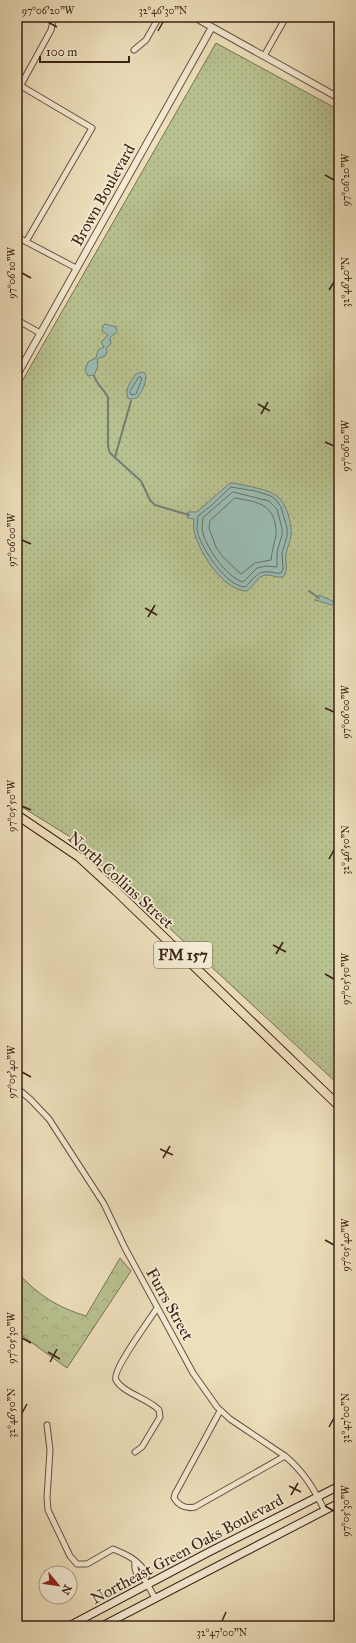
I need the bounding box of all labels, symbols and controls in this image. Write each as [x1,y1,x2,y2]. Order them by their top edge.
text: 97°06'20"W [22,5,75,17]
text: 32°46'30"N [139,5,188,17]
scale bar [40,38,129,64]
text: 100 m [46,45,77,59]
street label: Brown Boulevard [67,141,139,249]
text: 97°06'20"W [340,153,352,206]
text: 97°06'10"W [6,247,18,299]
text: 32°46'40"N [340,256,352,307]
text: 97°06'10"W [340,420,352,472]
text: 97°06'00"W [6,513,18,567]
text: 97°06'00"W [340,685,352,739]
text: 97°05'50"W [6,780,18,832]
text: 32°46'50"N [340,825,352,875]
street label: North Collins Street [64,828,178,933]
road number: FM 157 [154,942,212,968]
text: 97°05'50"W [340,953,352,1005]
text: 97°05'40"W [6,1045,18,1098]
text: 97°05'40"W [340,1218,352,1271]
street label: Furrs Street [142,1264,198,1344]
text: 97°05'30"W [6,1312,18,1364]
text: 32°46'50"N [6,1388,18,1438]
text: 32°47'00"N [340,1392,352,1443]
text: 97°05'30"W [340,1485,352,1537]
street label: Northeast Green Oaks Boulevard [87,1490,287,1608]
north arrow [38,1565,78,1605]
text: N [58,1582,74,1597]
text: 32°47'00"N [197,1627,248,1639]

